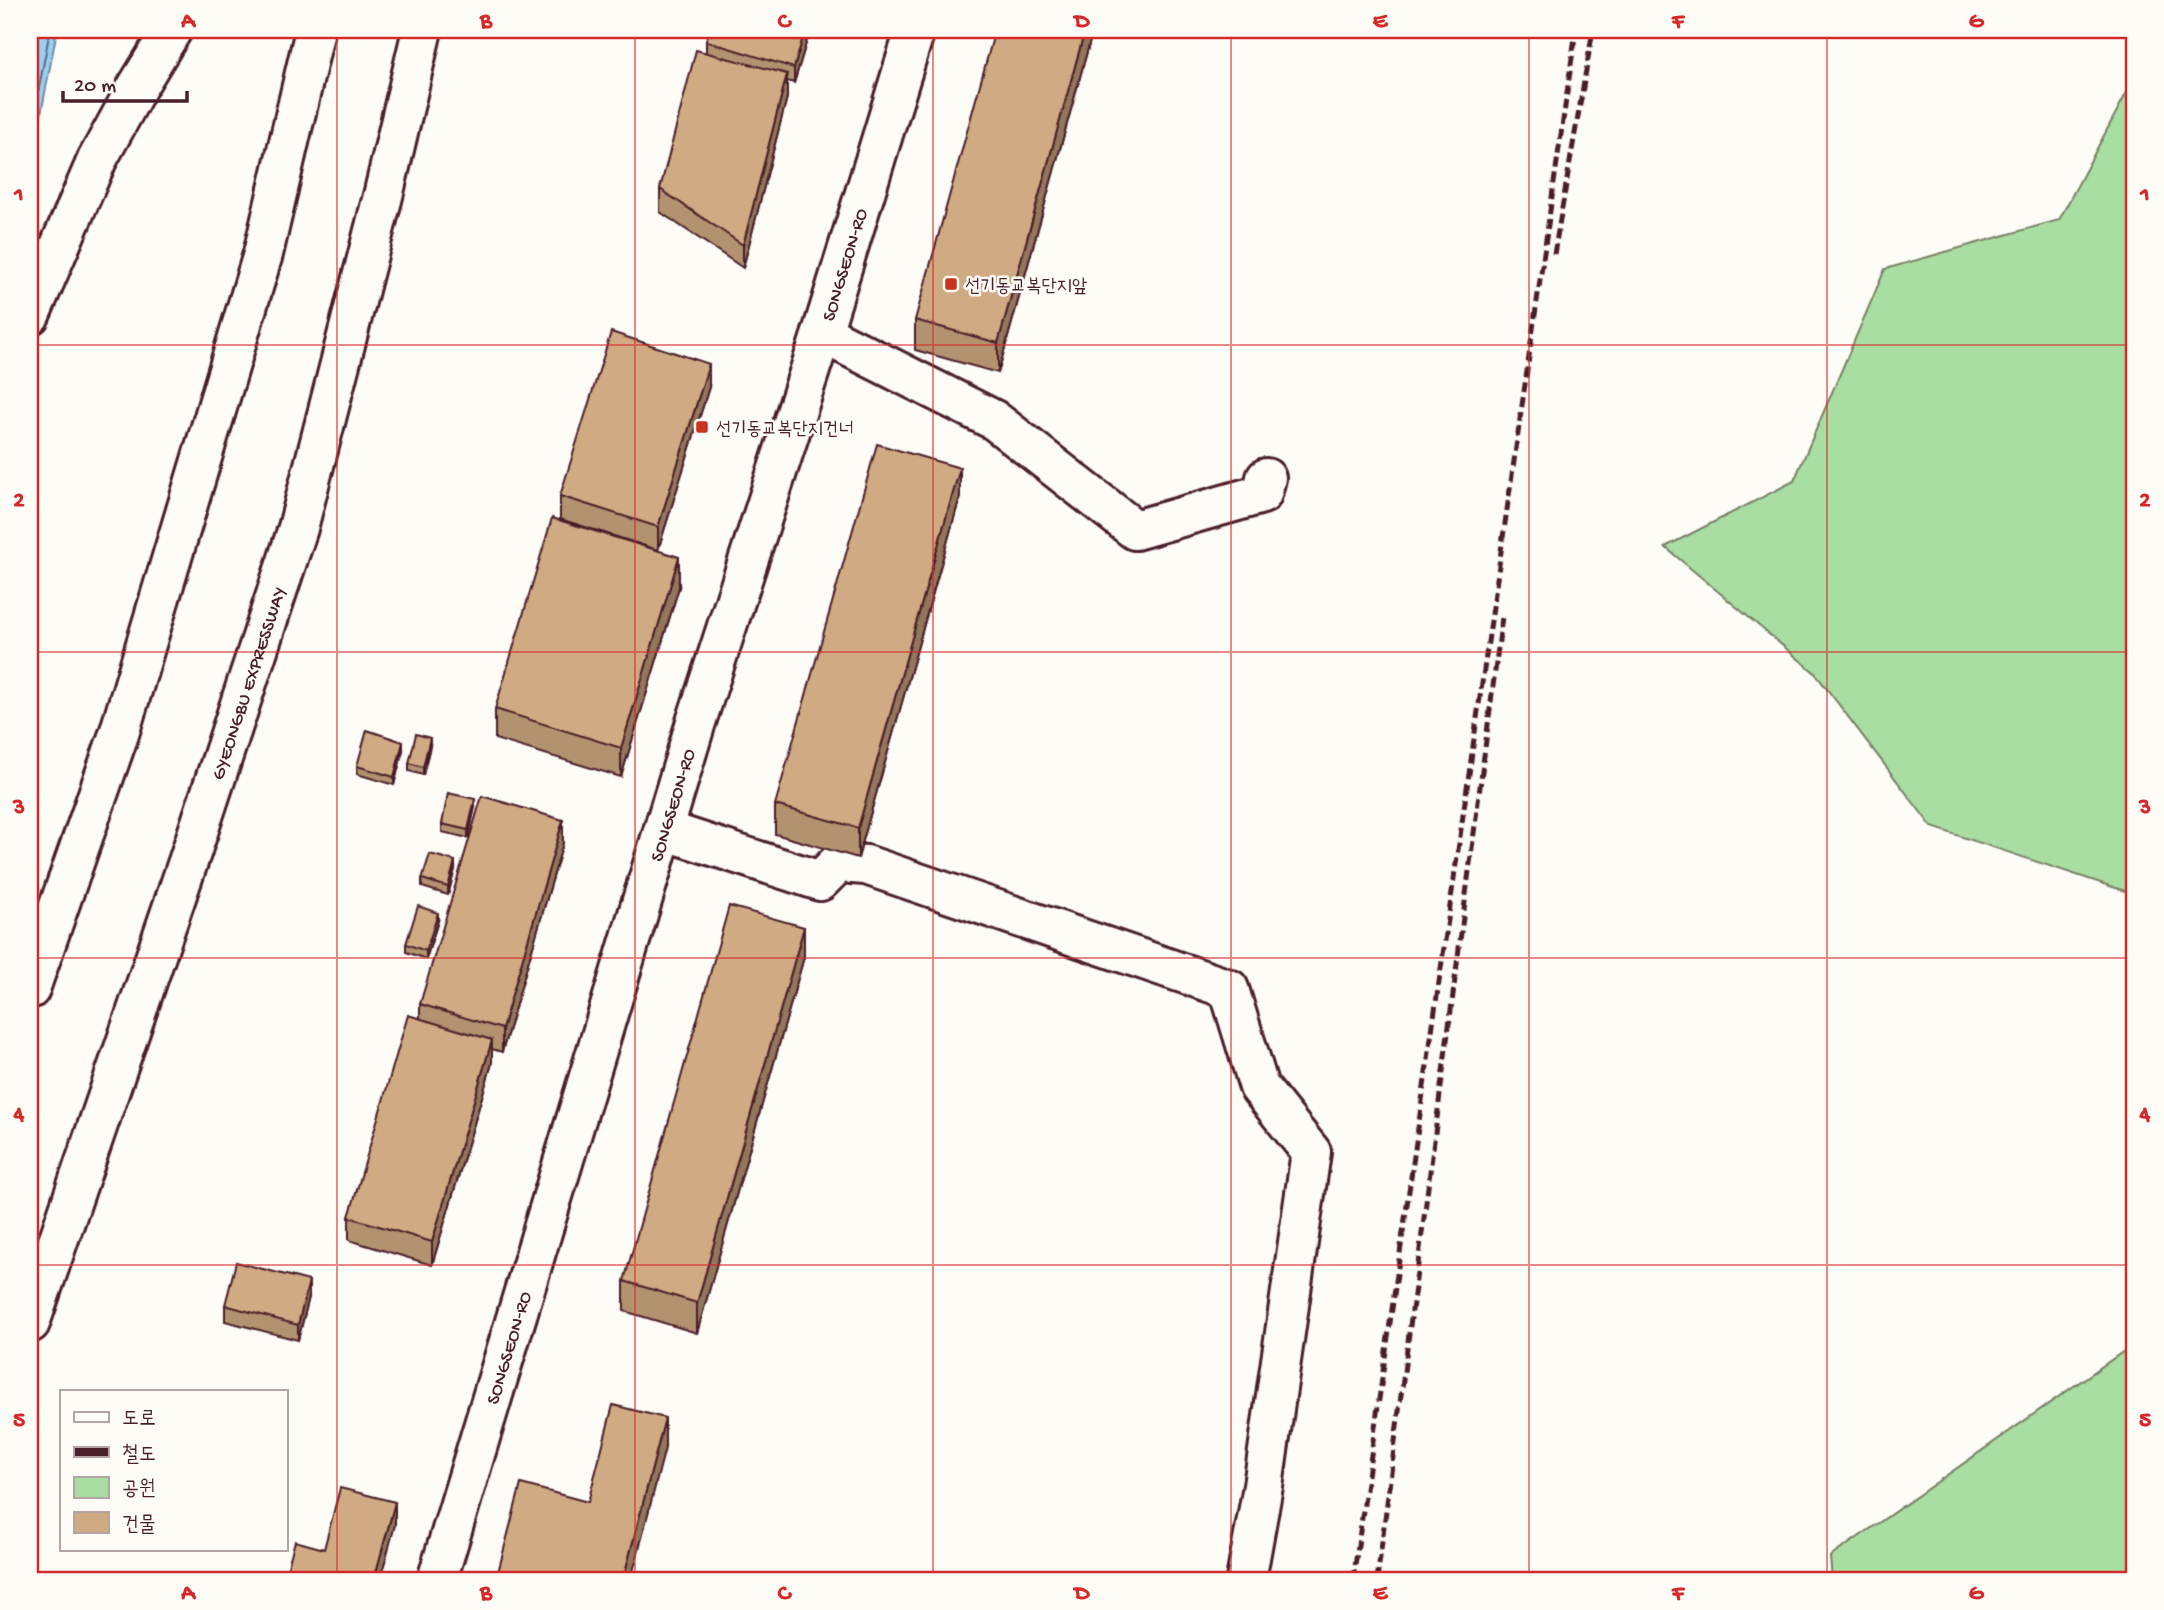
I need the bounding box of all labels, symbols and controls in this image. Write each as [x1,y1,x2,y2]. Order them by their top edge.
text: A [180,9,196,36]
text: B [479,9,493,36]
text: C [778,9,793,36]
text: D [1073,9,1091,36]
text: E [1373,9,1389,36]
text: F [1671,9,1686,36]
text: G [1969,9,1985,36]
scale bar [63,60,187,104]
text: 20 m [74,75,116,100]
text: 1 [13,182,24,209]
text: 1 [2139,182,2150,209]
street label: SONGSEON-RO [818,206,875,324]
marker: 선기동교복단지앞 [943,276,959,292]
place label: 선기동교복단지앞 [965,276,1087,299]
marker: 선기동교복단지건너 [694,419,710,435]
place label: 선기동교복단지건너 [716,419,854,442]
text: 2 [13,488,25,515]
text: 2 [2139,488,2151,515]
street label: GYEONGBU EXPRESSWAY [208,584,293,783]
street label: SONGSEON-RO [647,746,702,865]
text: 3 [12,795,25,822]
text: 3 [2138,795,2151,822]
text: 4 [13,1102,25,1129]
text: 4 [2139,1102,2151,1129]
street label: SONGSEON-RO [483,1289,539,1408]
legend [60,1390,287,1550]
text: 5 [13,1408,25,1435]
text: 도로 [122,1408,156,1433]
text: 5 [2139,1408,2151,1435]
text: 철도 [122,1443,156,1469]
text: 공원 [122,1478,156,1503]
text: 건물 [122,1514,156,1539]
text: A [180,1581,196,1608]
text: B [479,1581,493,1608]
text: C [778,1581,793,1608]
text: D [1073,1581,1091,1608]
text: E [1373,1581,1389,1608]
text: F [1671,1581,1686,1608]
text: G [1969,1581,1985,1608]

